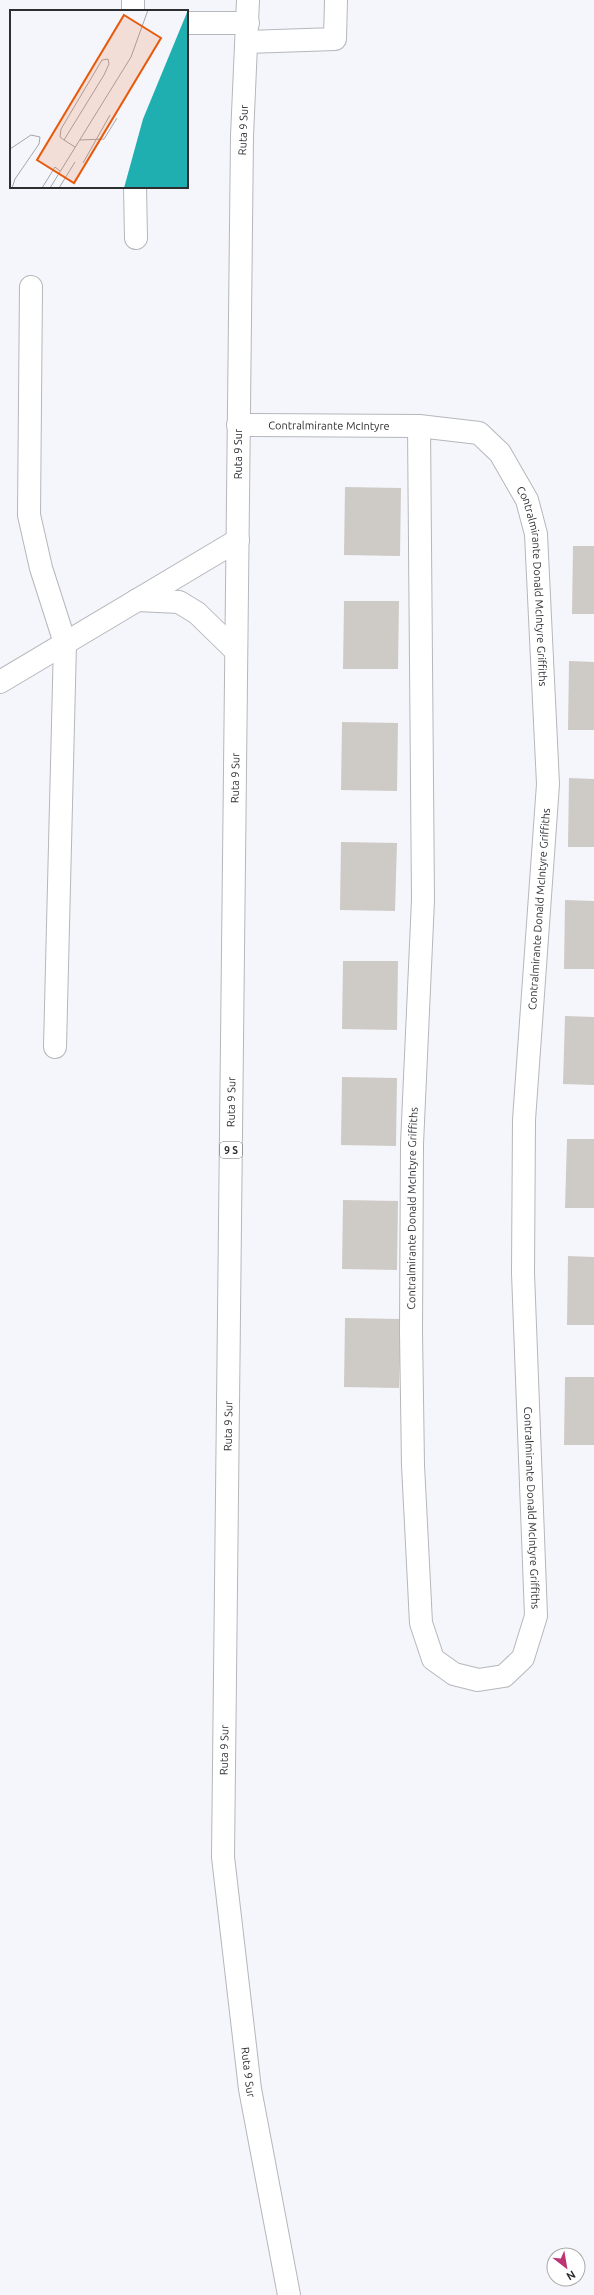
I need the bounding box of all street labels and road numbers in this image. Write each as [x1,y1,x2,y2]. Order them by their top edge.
street label: Ruta 9 Sur [236,104,250,155]
street label: Contralmirante McIntyre [268,419,390,432]
street label: Ruta 9 Sur [232,428,244,479]
street label: Contralmirante Donald McIntyre Griffiths [514,484,549,687]
street label: Ruta 9 Sur [229,752,241,803]
street label: Contralmirante Donald McIntyre Griffiths [526,807,552,1010]
street label: Ruta 9 Sur [225,1076,237,1127]
street label: Contralmirante Donald McIntyre Griffiths [405,1107,420,1310]
road number: 9 S [220,1142,242,1158]
street label: Ruta 9 Sur [222,1400,234,1451]
street label: Contralmirante Donald McIntyre Griffiths [522,1406,542,1610]
street label: Ruta 9 Sur [218,1724,230,1775]
street label: Ruta 9 Sur [239,2046,258,2099]

